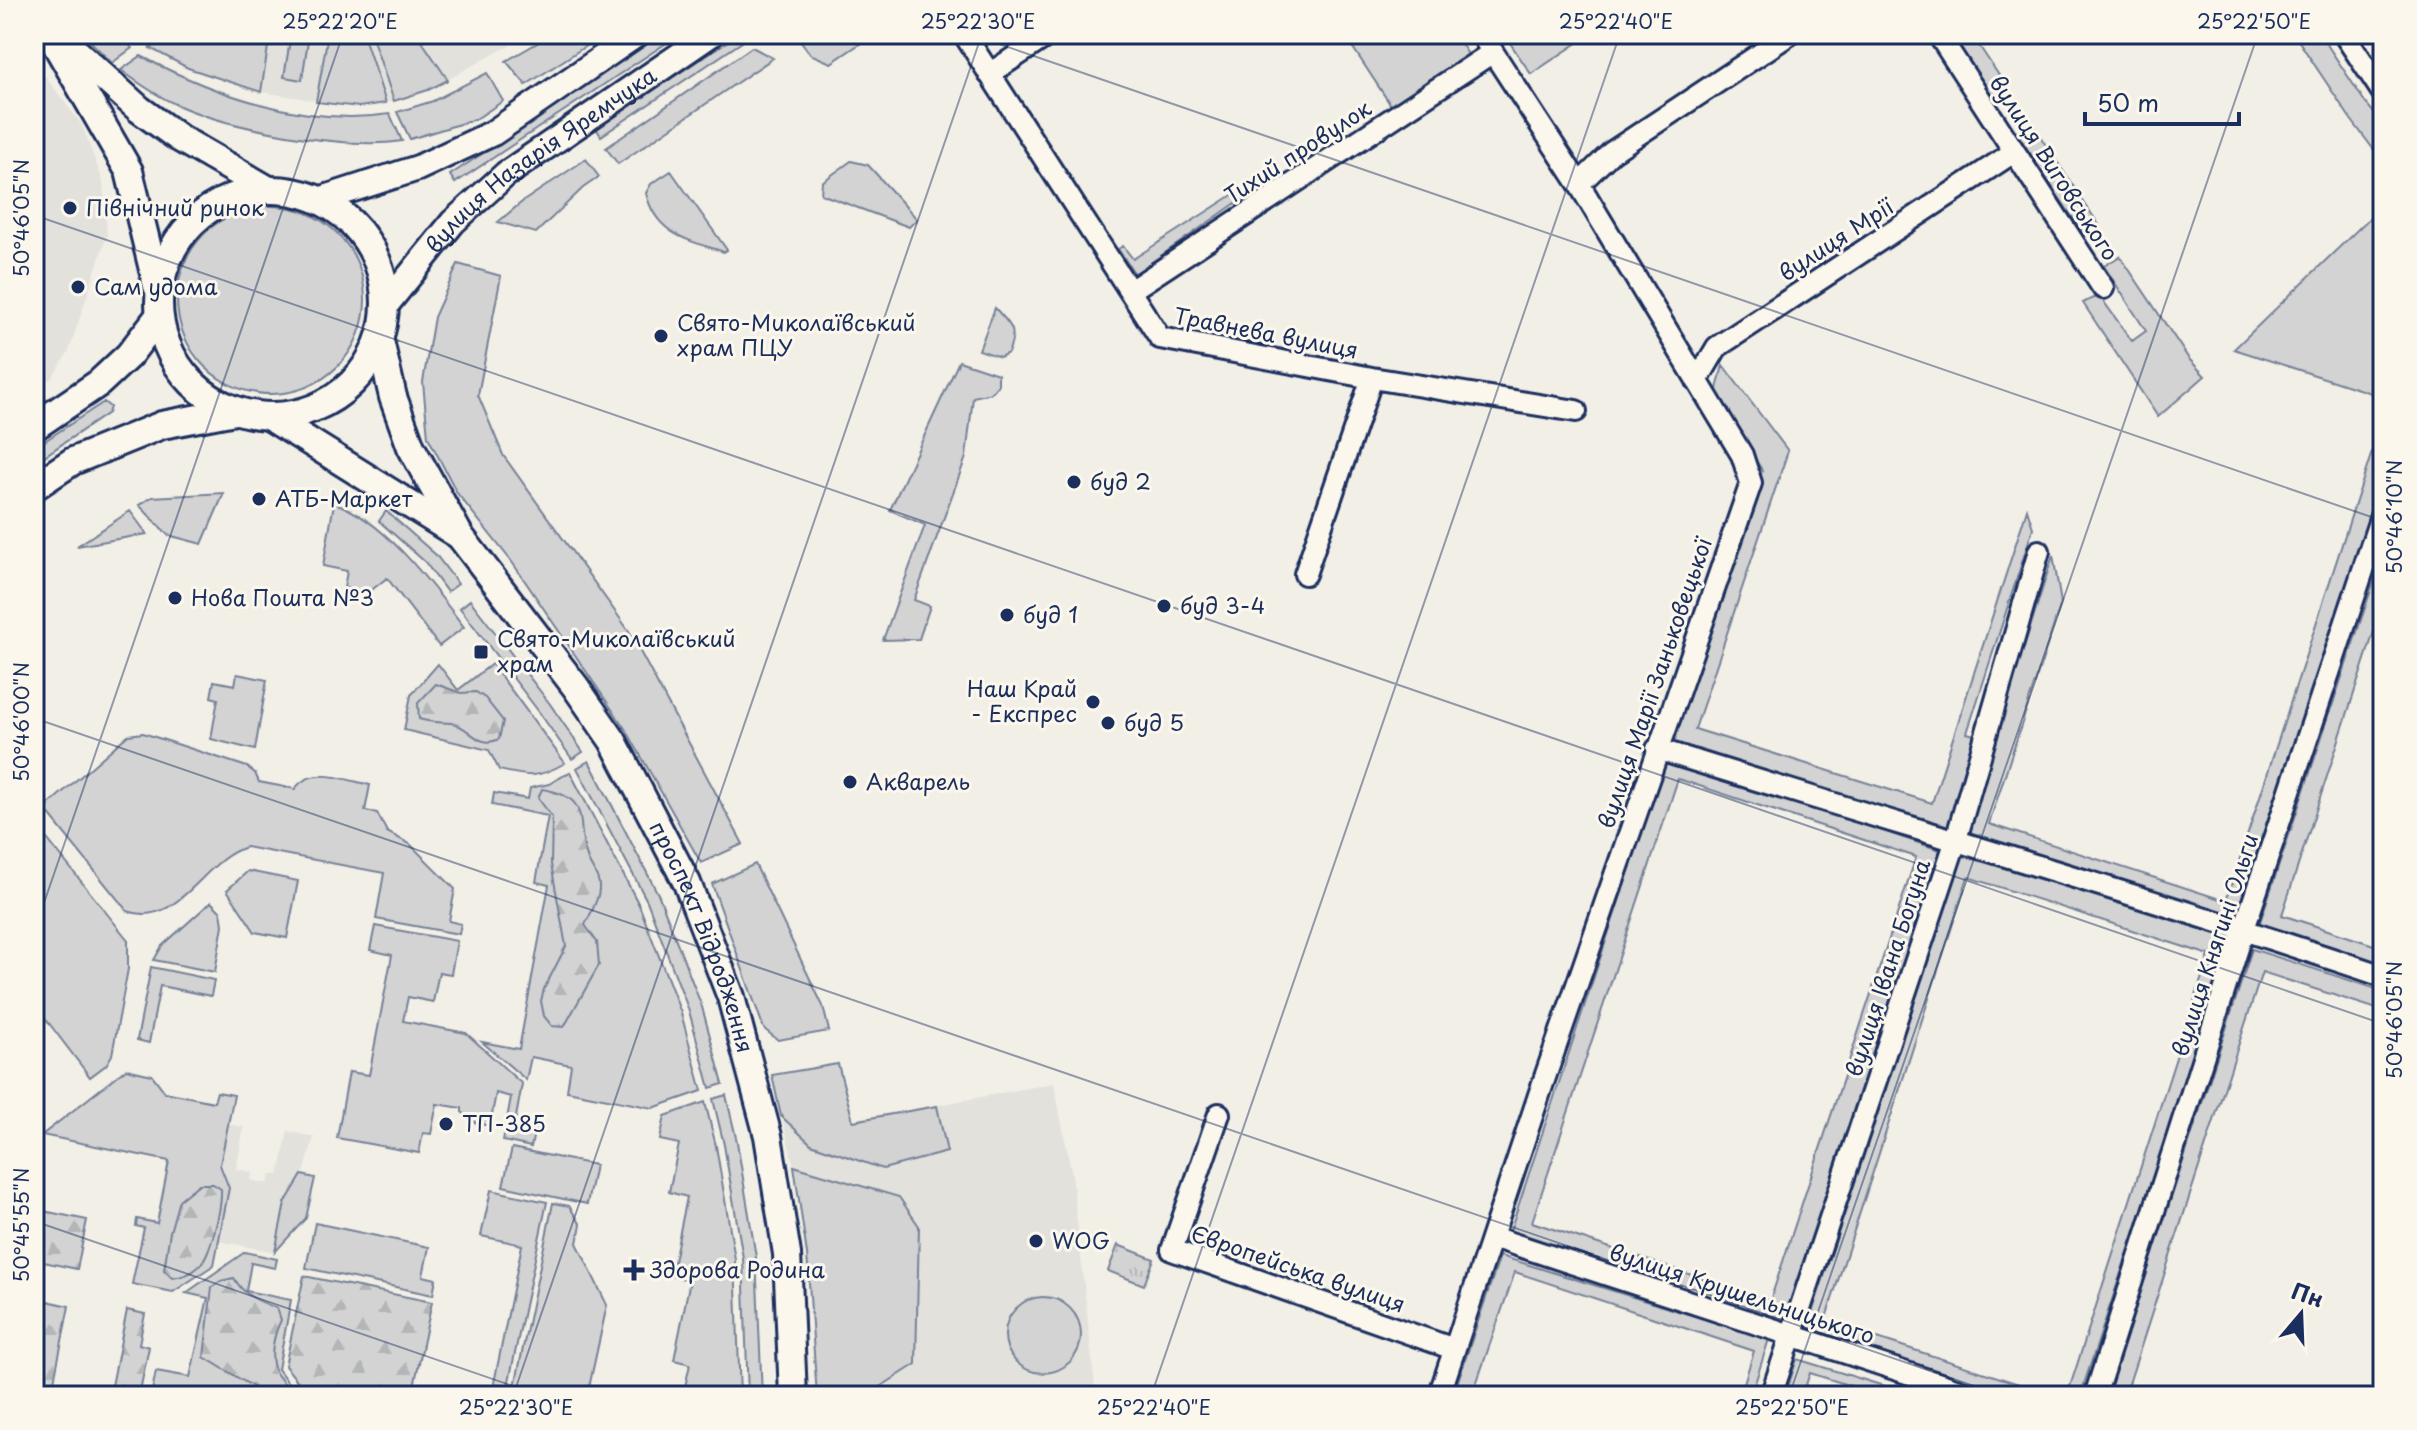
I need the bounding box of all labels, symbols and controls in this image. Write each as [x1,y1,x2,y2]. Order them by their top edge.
text: 25°22'20"E [282,6,398,36]
text: 25°22'30"E [921,6,1035,36]
text: 25°22'40"E [1559,6,1673,36]
text: 25°22'50"E [2197,6,2311,36]
street label: вулиця Назарія Яремчука [416,58,663,259]
street label: вулиця Виговського [1983,68,2128,267]
scale bar [2085,76,2239,126]
text: 50 m [2097,84,2159,120]
street label: Тихий провулок [1217,90,1378,211]
text: 50°46'05"N [6,159,36,277]
street label: вулиця Мрії [1771,188,1900,288]
place label: Північний ринок [86,190,265,223]
marker: Північний ринок [61,199,79,217]
place label: Сам удома [94,269,218,302]
marker: Сам удома [69,278,87,296]
street label: Травнева вулиця [1171,298,1361,366]
place label: Свято-Миколаївський храм ПЦУ [677,305,916,363]
marker: Свято-Миколаївський храм ПЦУ [652,327,670,345]
text: 50°46'10"N [2379,460,2409,574]
place label: буд 2 [1090,464,1151,497]
marker: буд 2 [1065,473,1083,491]
place label: АТБ-Маркет [275,481,413,514]
marker: АТБ-Маркет [250,490,268,508]
street label: вулиця Марії Заньковецької [1588,532,1719,832]
place label: Нова Пошта №3 [191,580,374,613]
place label: буд 3-4 [1180,588,1265,621]
marker: Нова Пошта №3 [166,589,184,607]
place label: буд 1 [1023,597,1078,630]
marker: буд 3-4 [1155,597,1173,615]
marker: буд 1 [998,606,1016,624]
place label: Свято-Миколаївський храм [497,621,736,679]
marker: Свято-Миколаївський храм [472,643,490,661]
text: 50°46'00"N [6,662,36,782]
place label: Наш Край - Експрес [967,671,1077,729]
marker: Наш Край - Експрес [1084,693,1102,711]
place label: буд 5 [1124,705,1184,738]
marker: буд 5 [1099,714,1117,732]
place label: Акварель [866,764,970,797]
marker: Акварель [841,773,859,791]
street label: проспект Відродження [642,815,763,1056]
street label: вулиця Княгині Ольги [2162,829,2265,1060]
street label: вулиця Івана Богуна [1836,854,1937,1080]
text: 50°46'05"N [2379,961,2409,1079]
place label: ТП-385 [462,1106,546,1139]
marker: ТП-385 [437,1115,455,1133]
text: 50°45'55"N [6,1167,36,1283]
street label: Європейська вулиця [1187,1215,1410,1320]
place label: WOG [1052,1223,1110,1256]
marker: WOG [1027,1232,1045,1250]
street label: вулиця Крушельницького [1606,1234,1879,1351]
place label: Здорова Родина [649,1252,825,1285]
marker: Здорова Родина [625,1261,643,1279]
text: Пн [2288,1273,2328,1314]
north arrow [2261,1274,2341,1354]
text: 25°22'30"E [459,1392,573,1422]
text: 25°22'40"E [1097,1392,1211,1422]
text: 25°22'50"E [1735,1392,1849,1422]

